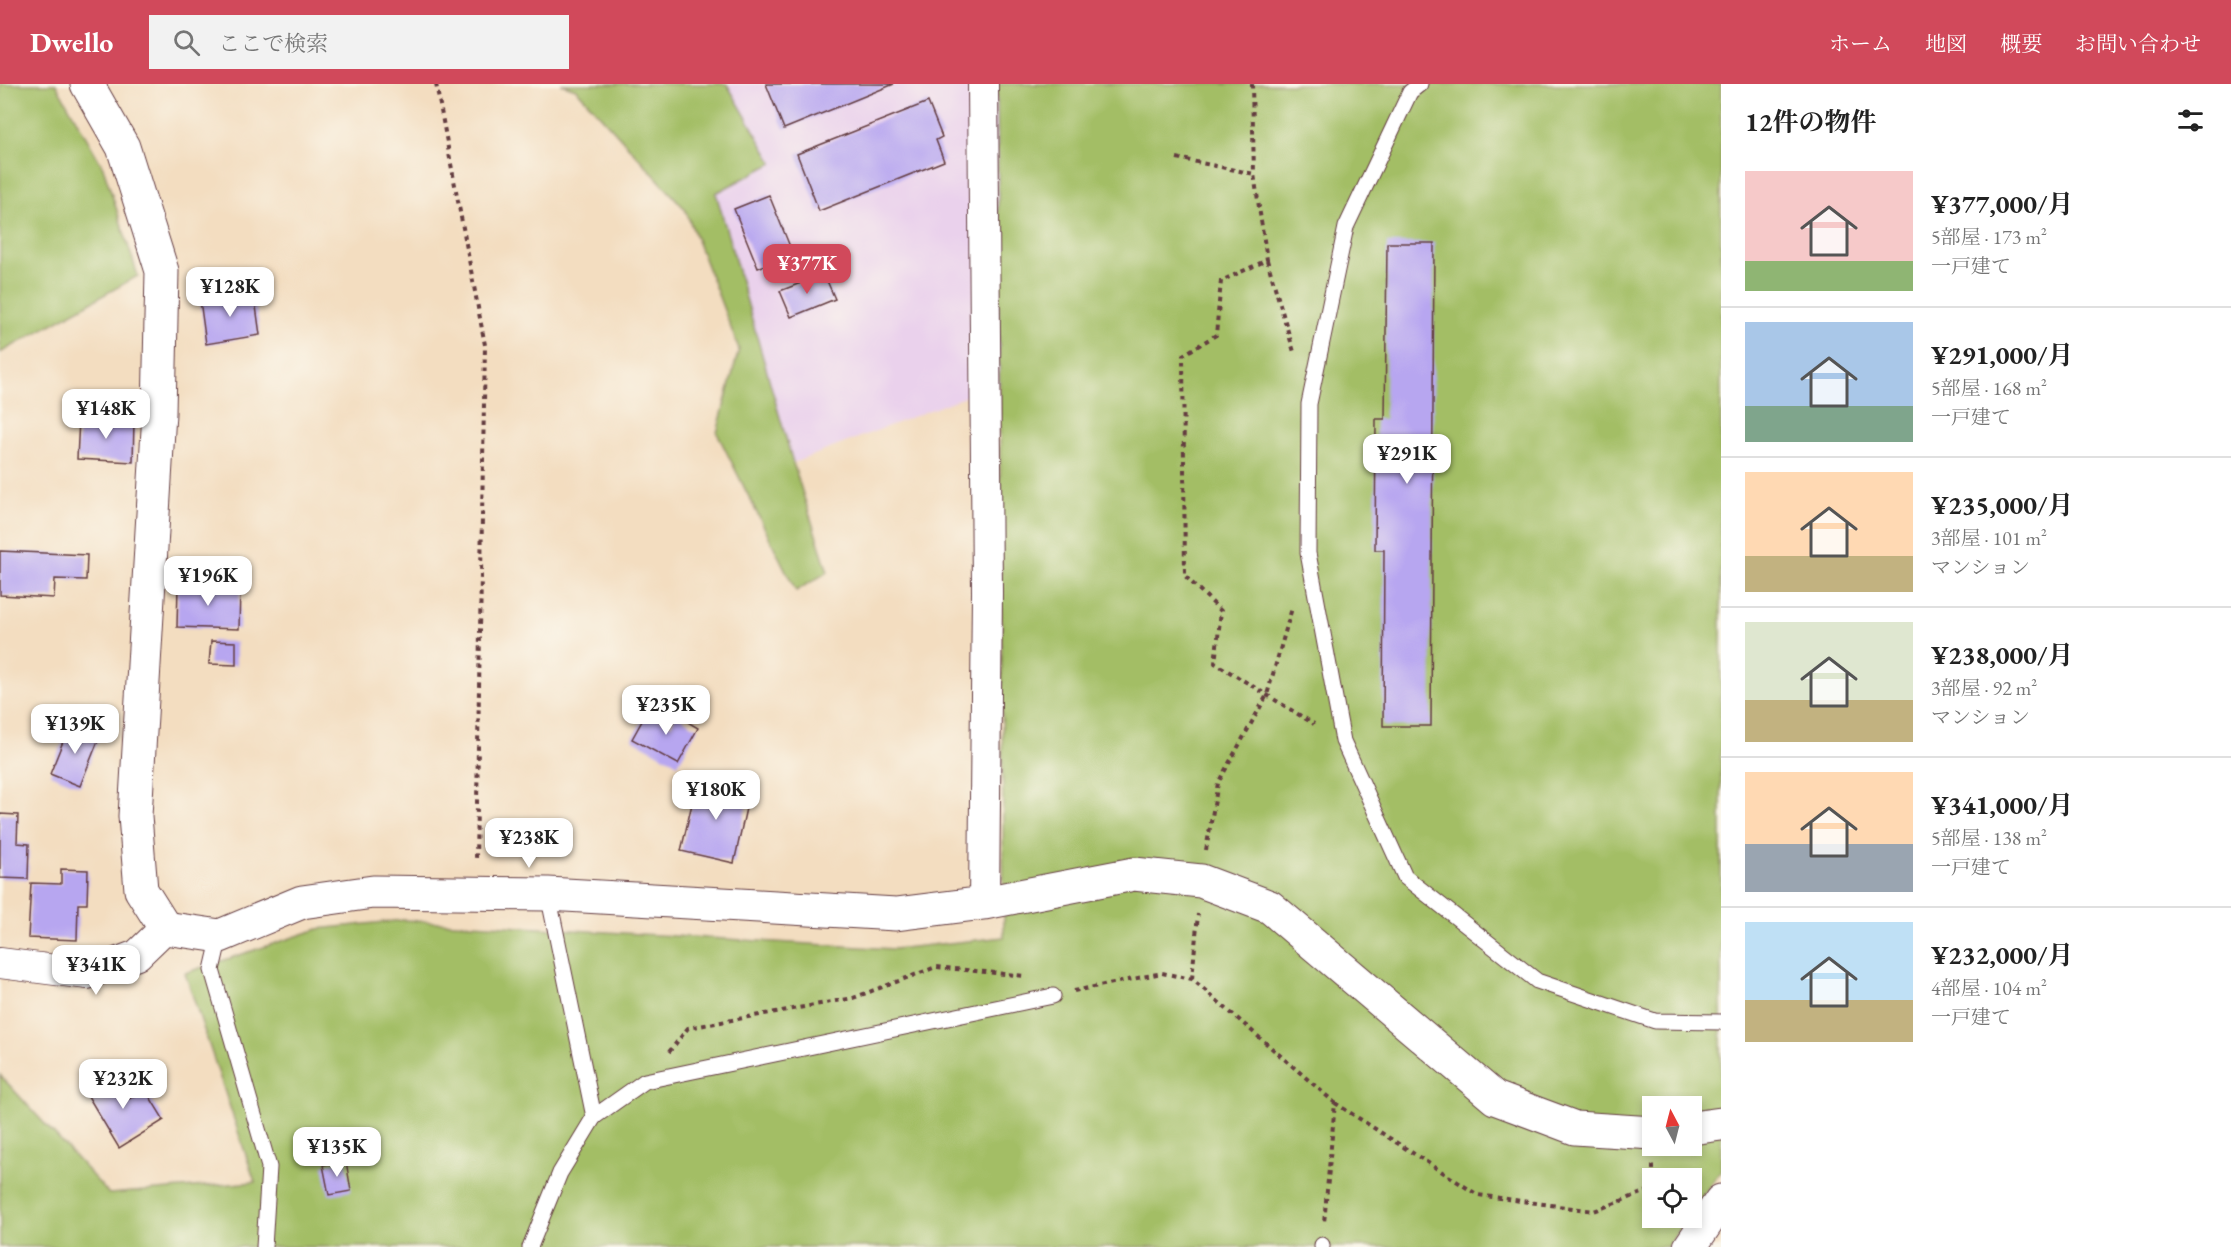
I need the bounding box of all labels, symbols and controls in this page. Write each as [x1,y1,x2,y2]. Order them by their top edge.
search box [149,15,569,69]
text: Dwello [30,24,113,60]
icon: search [170,26,203,59]
text: ここで検索 [218,29,328,58]
text: ホーム [1829,30,1892,57]
text: 地図 [1925,30,1967,57]
text: 概要 [2000,30,2042,57]
text: お問い合わせ [2075,30,2201,57]
icon: filters [2174,104,2207,137]
text: 12件の物件 [1745,105,1877,139]
text: ¥377,000/月 [1931,187,2073,221]
icon: home [1793,195,1865,267]
text: 5部屋 · 173 m² [1931,224,2047,250]
pin: ¥377K [765,244,849,295]
text: ¥377K [777,250,837,276]
text: 一戸建て [1931,253,2011,279]
pin: ¥128K [188,267,272,318]
text: ¥128K [200,273,260,299]
text: ¥291,000/月 [1931,338,2073,372]
icon: home [1793,346,1865,418]
text: 5部屋 · 168 m² [1931,375,2047,401]
pin: ¥148K [64,389,148,440]
text: ¥148K [76,395,136,421]
text: 一戸建て [1931,404,2011,430]
pin: ¥291K [1365,434,1449,485]
text: ¥291K [1377,440,1437,466]
text: ¥235,000/月 [1931,488,2073,522]
icon: home [1793,496,1865,568]
text: 3部屋 · 101 m² [1931,525,2047,551]
text: マンション [1931,554,2030,580]
pin: ¥196K [166,556,250,607]
text: ¥196K [178,562,238,588]
text: ¥238,000/月 [1931,638,2073,672]
icon: home [1793,646,1865,718]
text: 3部屋 · 92 m² [1931,675,2037,701]
pin: ¥235K [624,685,708,736]
text: ¥235K [636,691,696,717]
pin: ¥139K [33,704,117,755]
text: マンション [1931,704,2030,730]
text: ¥139K [45,710,105,736]
pin: ¥180K [674,770,758,821]
text: ¥180K [686,776,746,802]
text: ¥341,000/月 [1931,788,2073,822]
icon: home [1793,796,1865,868]
pin: ¥238K [487,818,571,869]
text: ¥238K [499,824,559,850]
text: 5部屋 · 138 m² [1931,825,2047,851]
text: 一戸建て [1931,854,2011,880]
text: ¥232,000/月 [1931,938,2073,972]
pin: ¥341K [54,945,138,996]
icon: home [1793,946,1865,1018]
text: ¥341K [66,951,126,977]
text: 4部屋 · 104 m² [1931,975,2047,1001]
text: 一戸建て [1931,1004,2011,1030]
pin: ¥232K [81,1059,165,1110]
text: ¥232K [93,1065,153,1091]
north arrow [1642,1096,1702,1156]
map controls [1642,1096,1702,1228]
pin: ¥135K [295,1127,379,1178]
text: ¥135K [307,1133,367,1159]
button: locate [1642,1168,1702,1228]

